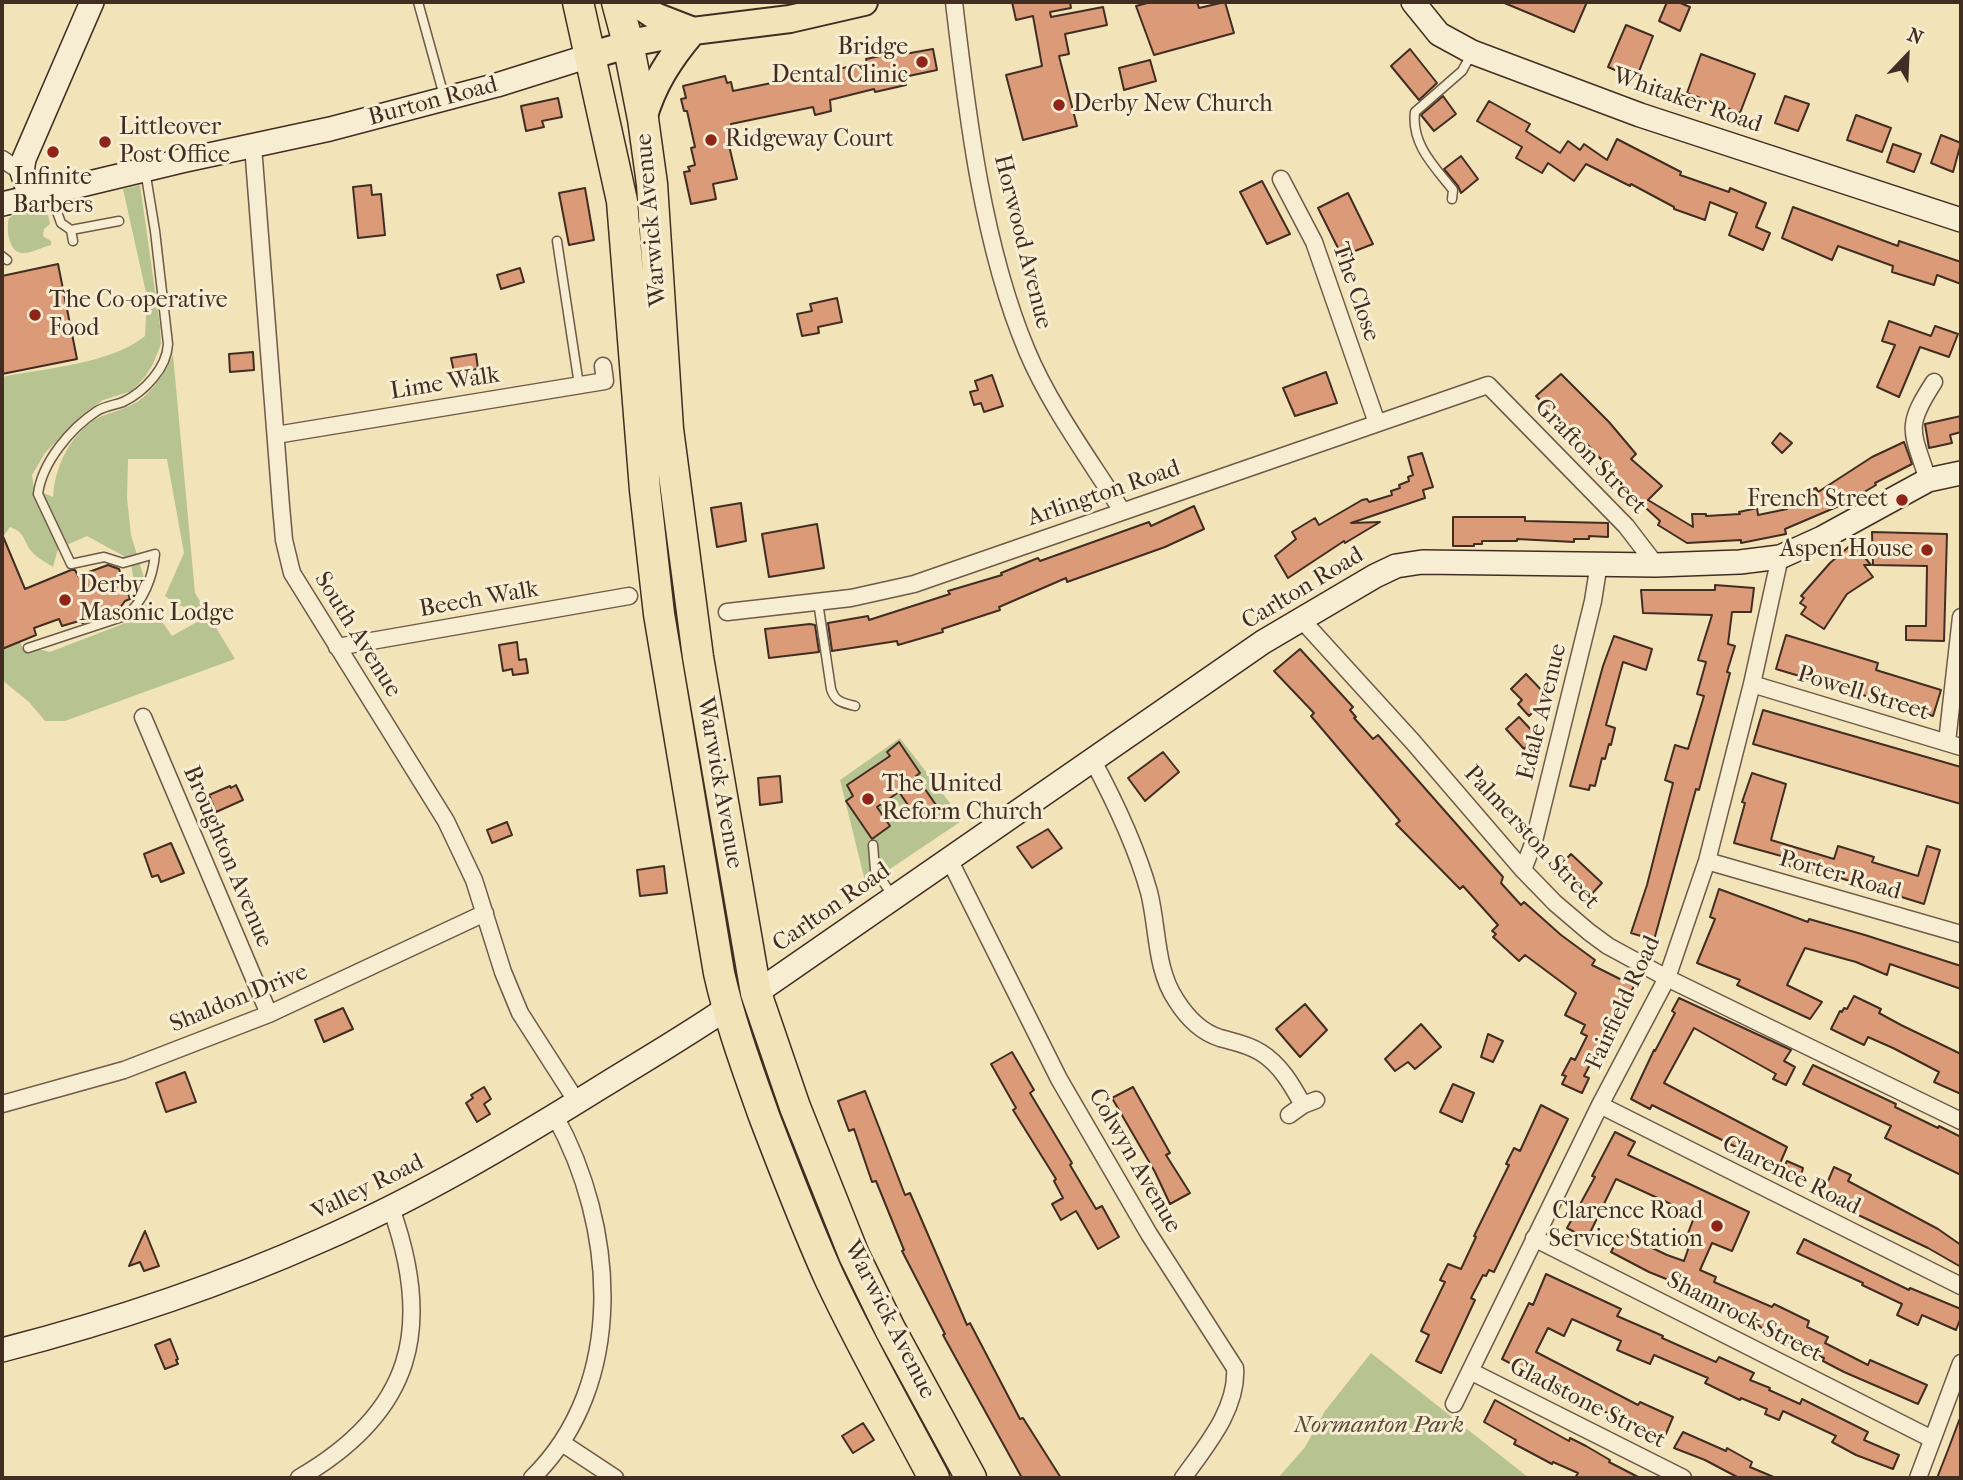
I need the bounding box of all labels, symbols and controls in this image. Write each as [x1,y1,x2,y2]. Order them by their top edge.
north arrow [1872,21,1942,91]
text: N [1904,24,1926,50]
place label: Bridge Dental Clinic [771,34,908,90]
marker: Bridge Dental Clinic [914,54,930,70]
street label: Whitaker Road [1608,62,1766,140]
street label: Burton Road [365,71,501,133]
place label: Derby New Church [1073,91,1273,119]
marker: Derby New Church [1051,97,1067,113]
place label: Littleover Post Office [119,114,230,170]
place label: Ridgeway Court [725,126,894,154]
street label: Warwick Avenue [630,132,674,308]
marker: Ridgeway Court [703,132,719,148]
marker: Littleover Post Office [97,134,113,150]
marker: Infinite Barbers [45,144,61,160]
street label: Horwood Avenue [986,152,1058,332]
place label: Infinite Barbers [13,164,93,220]
street label: The Close [1325,239,1385,345]
place label: The Co-operative Food [49,287,228,343]
marker: The Co-operative Food [27,307,43,323]
street label: Lime Walk [388,361,502,407]
street label: Grafton Street [1528,393,1652,521]
street label: Arlington Road [1024,454,1184,534]
place label: French Street [1747,486,1888,514]
marker: French Street [1894,492,1910,508]
place label: Aspen House [1780,536,1913,564]
street label: Carlton Road [1237,541,1369,637]
marker: Aspen House [1919,542,1935,558]
street label: South Avenue [307,567,407,703]
place label: Derby Masonic Lodge [79,572,234,628]
street label: Beech Walk [417,575,541,625]
marker: Derby Masonic Lodge [57,592,73,608]
street label: Edale Avenue [1512,641,1574,783]
street label: Powell Street [1793,660,1933,728]
street label: Warwick Avenue [690,695,748,871]
street label: Palmerston Street [1457,760,1605,916]
street label: Broughton Avenue [176,762,278,952]
place label: The United Reform Church [882,771,1043,827]
marker: The United Reform Church [860,791,876,807]
street label: Porter Road [1776,845,1904,907]
street label: Carlton Road [768,857,896,959]
street label: Fairfield Road [1580,931,1668,1075]
street label: Shaldon Drive [166,958,312,1040]
street label: Colwyn Avenue [1081,1084,1187,1238]
street label: Clarence Road [1717,1130,1865,1222]
street label: Valley Road [307,1148,429,1228]
place label: Clarence Road Service Station [1548,1198,1703,1254]
marker: Clarence Road Service Station [1709,1218,1725,1234]
street label: Warwick Avenue [837,1236,941,1404]
street label: Shamrock Street [1661,1266,1827,1370]
street label: Gladstone Street [1504,1352,1670,1456]
park label: Normanton Park [1294,1412,1464,1440]

